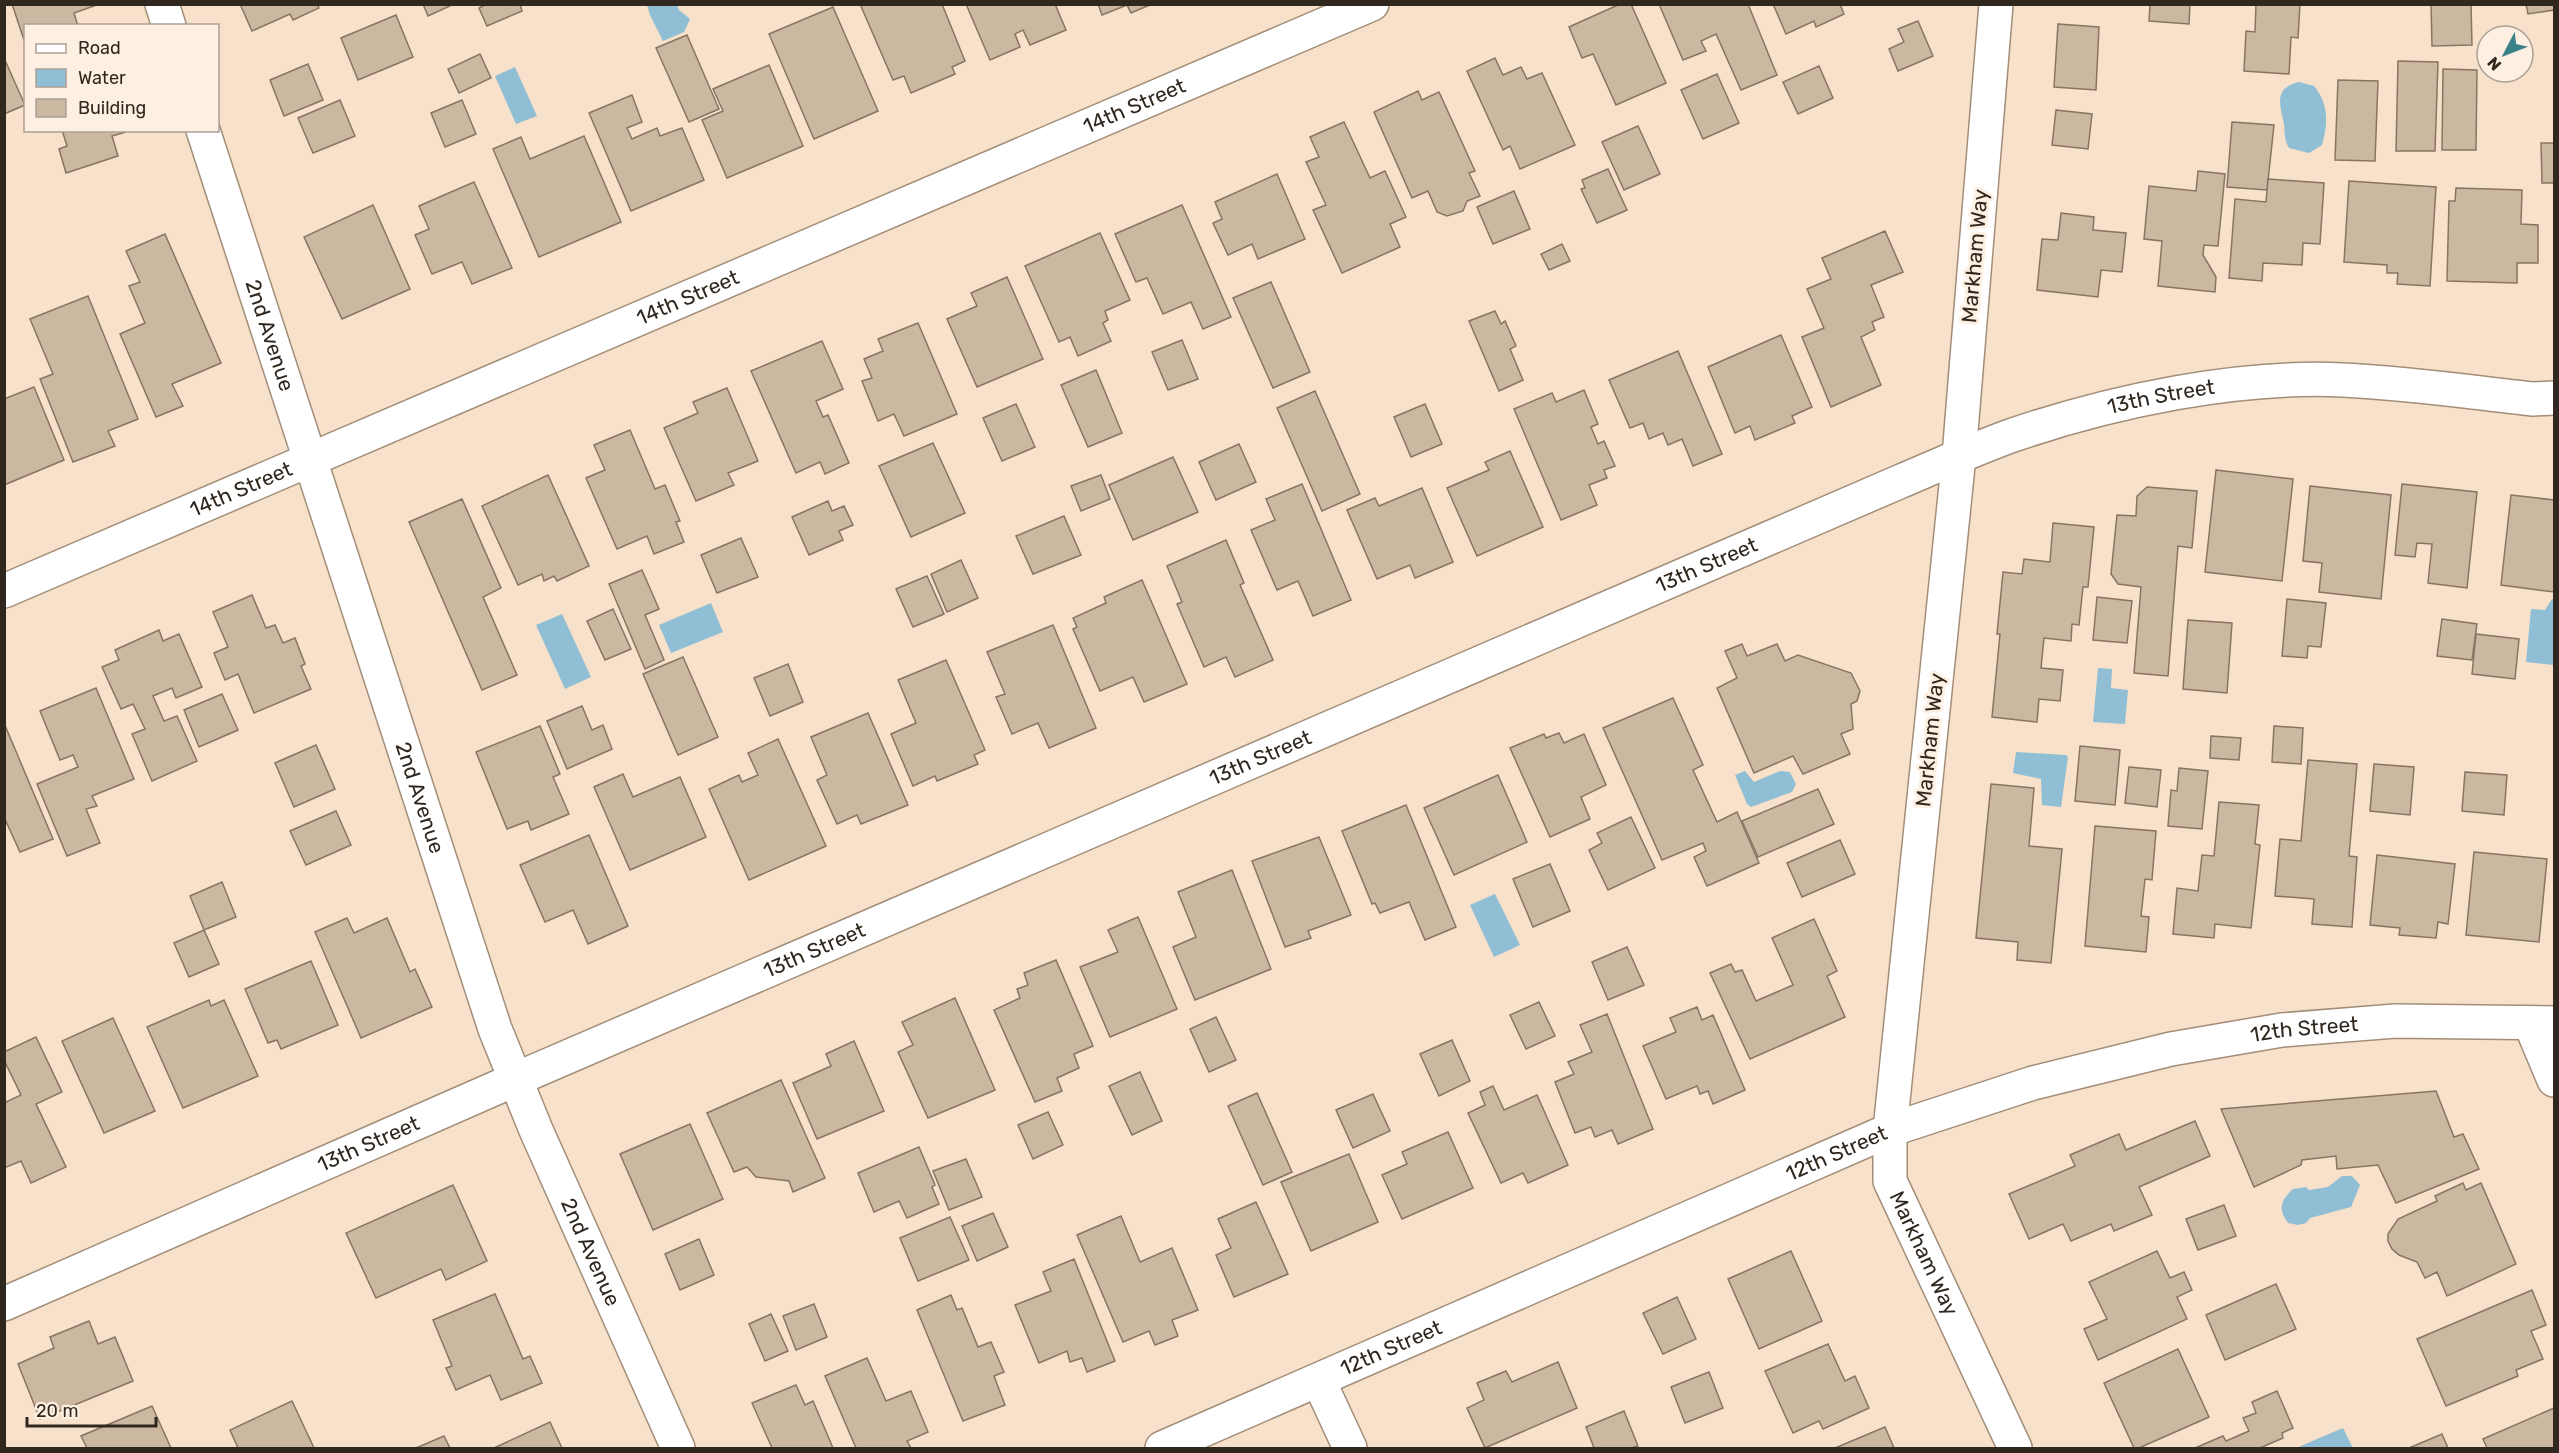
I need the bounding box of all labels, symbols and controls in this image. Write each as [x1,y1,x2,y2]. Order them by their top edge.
legend [24,24,219,132]
north arrow [2475,24,2535,84]
text: Road [78,37,121,59]
text: N [2483,53,2505,74]
text: Water [78,67,126,89]
street label: 14th Street [1079,73,1189,138]
text: Building [78,97,146,119]
street label: Markham Way [1956,188,1993,324]
street label: 14th Street [633,264,743,330]
street label: 2nd Avenue [240,276,300,394]
street label: 13th Street [2105,374,2216,419]
street label: 14th Street [186,456,296,522]
street label: 13th Street [1652,532,1761,598]
street label: Markham Way [1910,671,1949,808]
street label: 13th Street [1205,724,1315,790]
street label: 2nd Avenue [391,739,450,856]
street label: 13th Street [759,917,869,983]
street label: 12th Street [2248,1011,2359,1047]
street label: 13th Street [313,1110,423,1177]
street label: 12th Street [1782,1120,1891,1186]
street label: Markham Way [1885,1187,1964,1320]
street label: 2nd Avenue [556,1194,626,1310]
street label: 12th Street [1336,1314,1446,1381]
scale bar [27,1390,156,1428]
text: 20 m [36,1400,78,1422]

